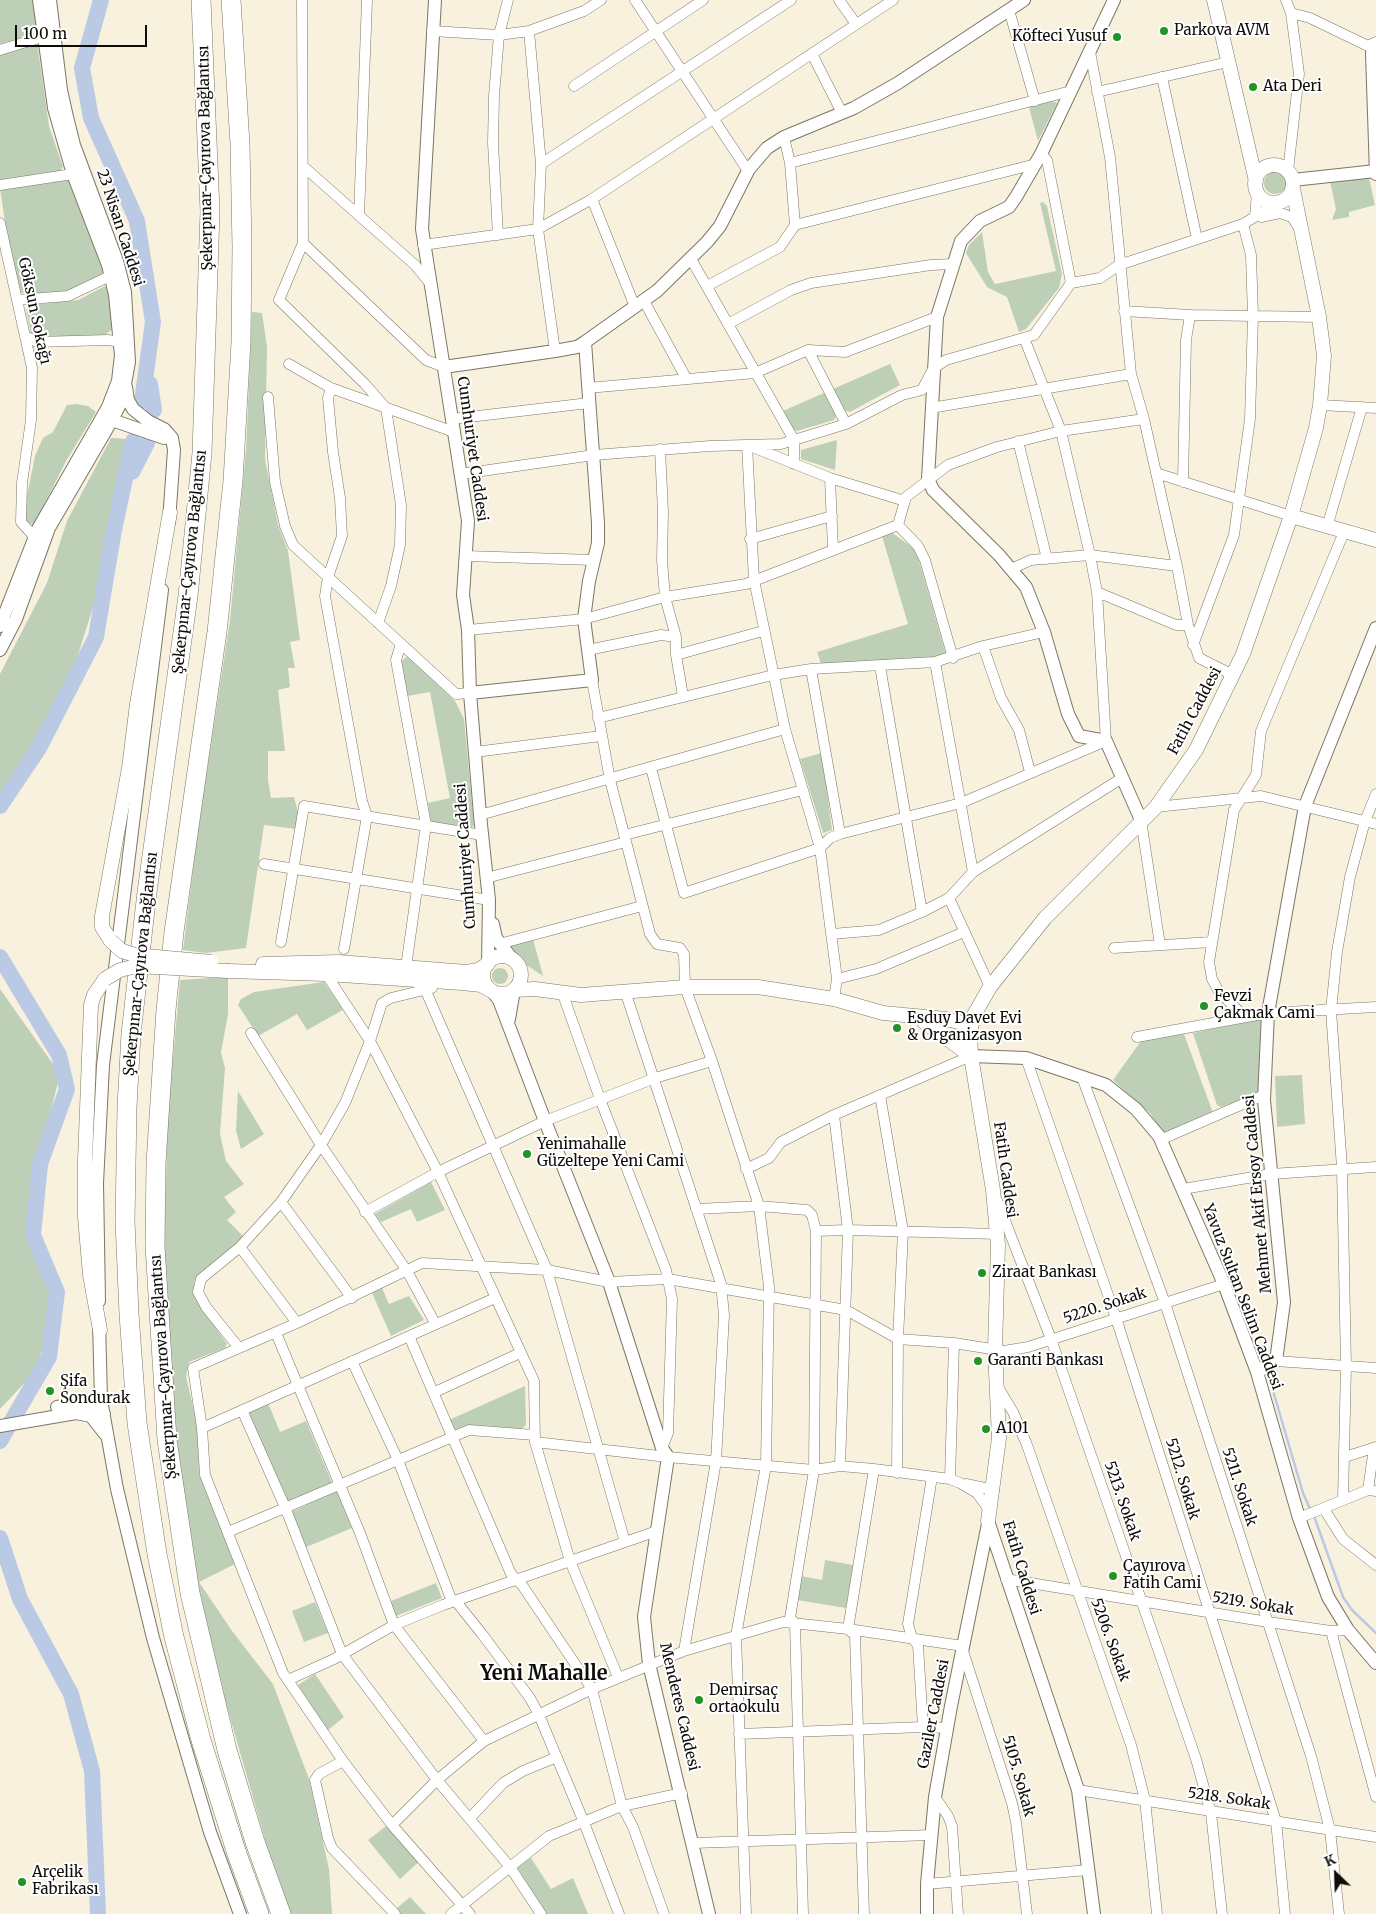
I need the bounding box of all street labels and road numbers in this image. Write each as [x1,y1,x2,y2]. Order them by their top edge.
street label: Şekerpınar-Çayırova Bağlantısı [195,45,217,271]
street label: 23 Nisan Caddesi [93,167,147,289]
street label: Göksun Sokağı [14,256,54,366]
street label: Cumhuriyet Caddesi [453,375,491,523]
street label: Şekerpınar-Çayırova Bağlantısı [169,449,211,675]
street label: Fatih Caddesi [1164,664,1226,758]
street label: Cumhuriyet Caddesi [452,782,480,930]
street label: Şekerpınar-Çayırova Bağlantısı [120,851,162,1077]
street label: Mehmet Akif Ersoy Caddesi [1240,1094,1276,1294]
street label: Fatih Caddesi [989,1121,1021,1219]
street label: Yavuz Sultan Selim Caddesi [1198,1202,1286,1392]
street label: Şekerpınar-Çayırova Bağlantısı [147,1254,181,1480]
street label: 5220. Sokak [1061,1284,1149,1328]
street label: 5212. Sokak [1161,1436,1203,1522]
street label: 5211. Sokak [1218,1445,1260,1529]
street label: 5213. Sokak [1100,1459,1144,1543]
street label: Fatih Caddesi [998,1519,1044,1617]
street label: 5219. Sokak [1211,1589,1295,1619]
street label: 5206. Sokak [1087,1596,1133,1684]
street label: Menderes Caddesi [655,1641,703,1773]
street label: Gaziler Caddesi [915,1658,953,1770]
street label: 5105. Sokak [998,1733,1038,1819]
street label: 5218. Sokak [1186,1784,1272,1814]

